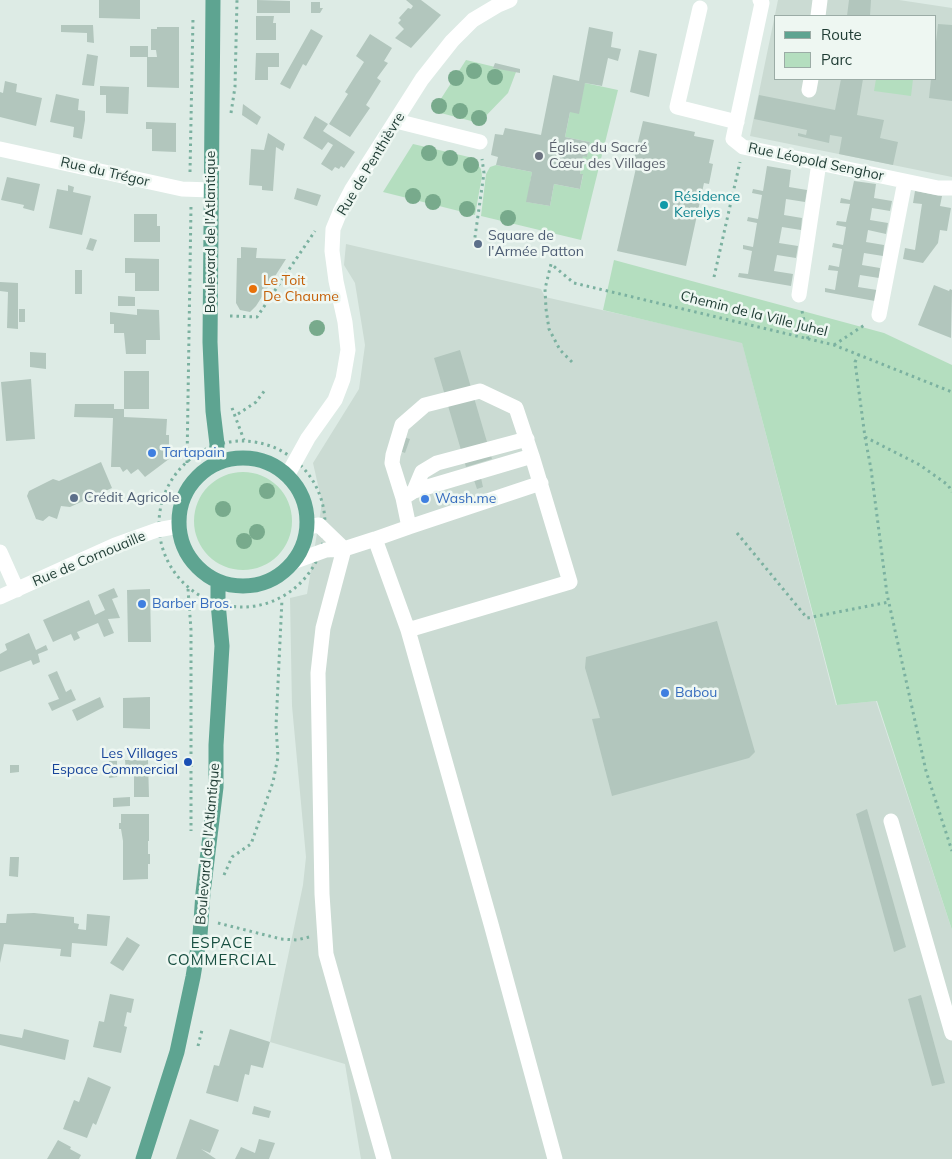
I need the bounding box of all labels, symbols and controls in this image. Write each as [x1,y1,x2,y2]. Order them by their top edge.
legend [774,15,937,80]
text: Route [821,25,862,44]
text: Parc [821,50,852,69]
street label: Rue de Penthièvre [334,109,408,219]
street label: Rue Léopold Senghor [747,139,885,185]
place label: Église du Sacré Cœur des Villages [549,140,666,172]
marker: Église du Sacré Cœur des Villages [533,150,545,162]
street label: Boulevard de l'Atlantique [203,151,219,313]
street label: Rue du Trégor [59,154,151,190]
place label: Résidence Kerelys [674,189,740,222]
marker: Résidence Kerelys [658,199,670,211]
place label: Square de l'Armée Patton [488,228,584,260]
marker: Square de l'Armée Patton [472,238,484,250]
place label: Le Toit De Chaume [263,273,339,306]
marker: Le Toit De Chaume [247,283,259,295]
street label: Chemin de la Ville Juhel [679,288,829,340]
place label: Tartapain [162,445,225,461]
marker: Tartapain [146,447,158,459]
place label: Crédit Agricole [84,490,179,506]
place label: Wash.me [435,491,496,507]
marker: Crédit Agricole [68,492,80,504]
marker: Wash.me [419,493,431,505]
street label: Rue de Cornouaille [30,528,148,590]
place label: Barber Bros. [152,596,232,612]
marker: Barber Bros. [136,598,148,610]
place label: Babou [675,685,717,701]
marker: Babou [659,687,671,699]
place label: Les Villages Espace Commercial [52,746,178,779]
marker: Les Villages Espace Commercial [182,756,194,768]
street label: Boulevard de l'Atlantique [193,762,223,926]
district label: ESPACE COMMERCIAL [166,934,278,969]

